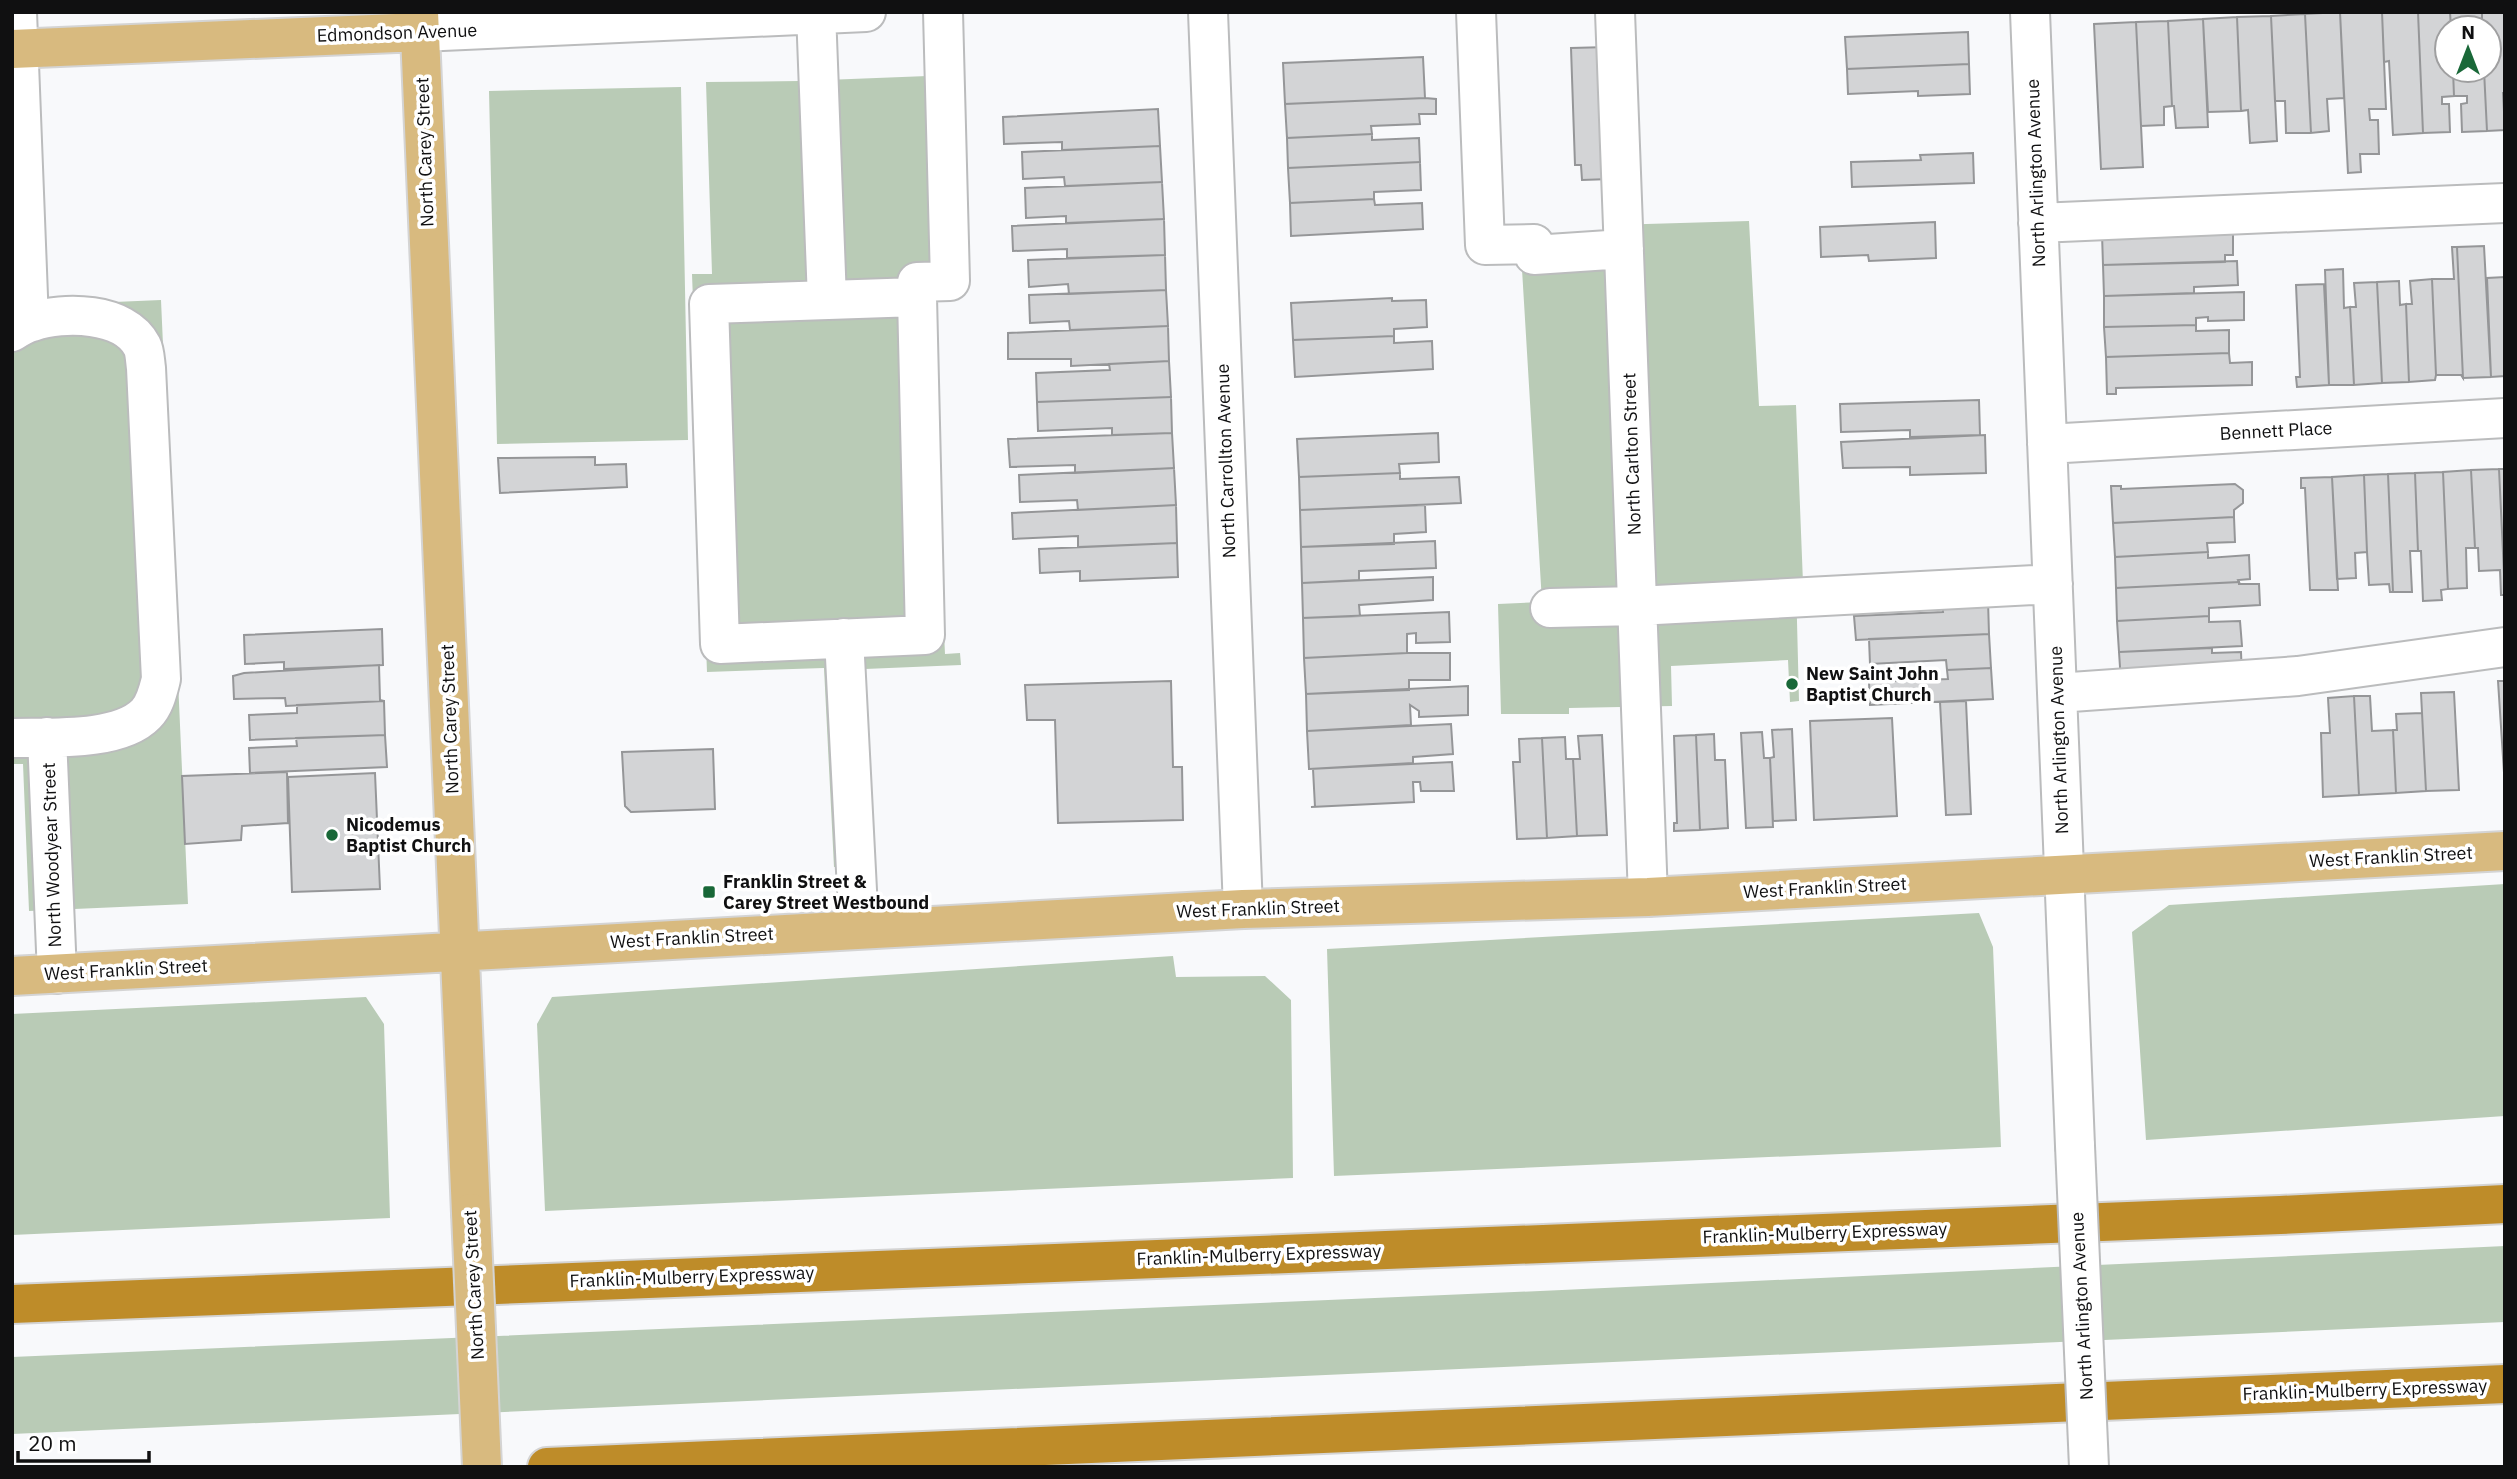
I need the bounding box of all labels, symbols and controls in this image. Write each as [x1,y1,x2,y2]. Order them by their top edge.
north arrow [2433,14,2503,84]
street label: Edmondson Avenue [316,18,478,47]
text: N [2461,20,2475,44]
street label: North Carey Street [410,77,439,227]
street label: North Arlington Avenue [2021,78,2050,268]
street label: North Carrollton Avenue [1211,363,1240,559]
street label: North Carlton Street [1617,372,1646,536]
street label: Bennett Place [2219,416,2333,445]
street label: North Carey Street [435,644,464,794]
street label: North Arlington Avenue [2044,645,2073,835]
place label: New Saint John Baptist Church [1806,662,1939,706]
marker: New Saint John Baptist Church [1784,676,1800,692]
street label: North Woodyear Street [37,762,66,948]
place label: Nicodemus Baptist Church [346,813,472,857]
marker: Nicodemus Baptist Church [324,827,340,843]
street label: West Franklin Street [2309,841,2473,872]
place label: Franklin Street & Carey Street Westbound [723,870,929,914]
street label: West Franklin Street [1743,872,1907,903]
marker: Franklin Street & Carey Street Westbound [701,884,717,900]
street label: West Franklin Street [1176,894,1340,923]
street label: West Franklin Street [610,922,774,953]
street label: West Franklin Street [44,954,208,985]
street label: North Carey Street [458,1210,489,1361]
street label: North Arlington Avenue [2065,1211,2098,1401]
street label: Franklin-Mulberry Expressway [1702,1217,1948,1248]
street label: Franklin-Mulberry Expressway [1136,1239,1382,1270]
street label: Franklin-Mulberry Expressway [569,1261,815,1292]
street label: Franklin-Mulberry Expressway [2242,1374,2488,1405]
scale bar [18,1420,149,1464]
text: 20 m [28,1429,77,1457]

